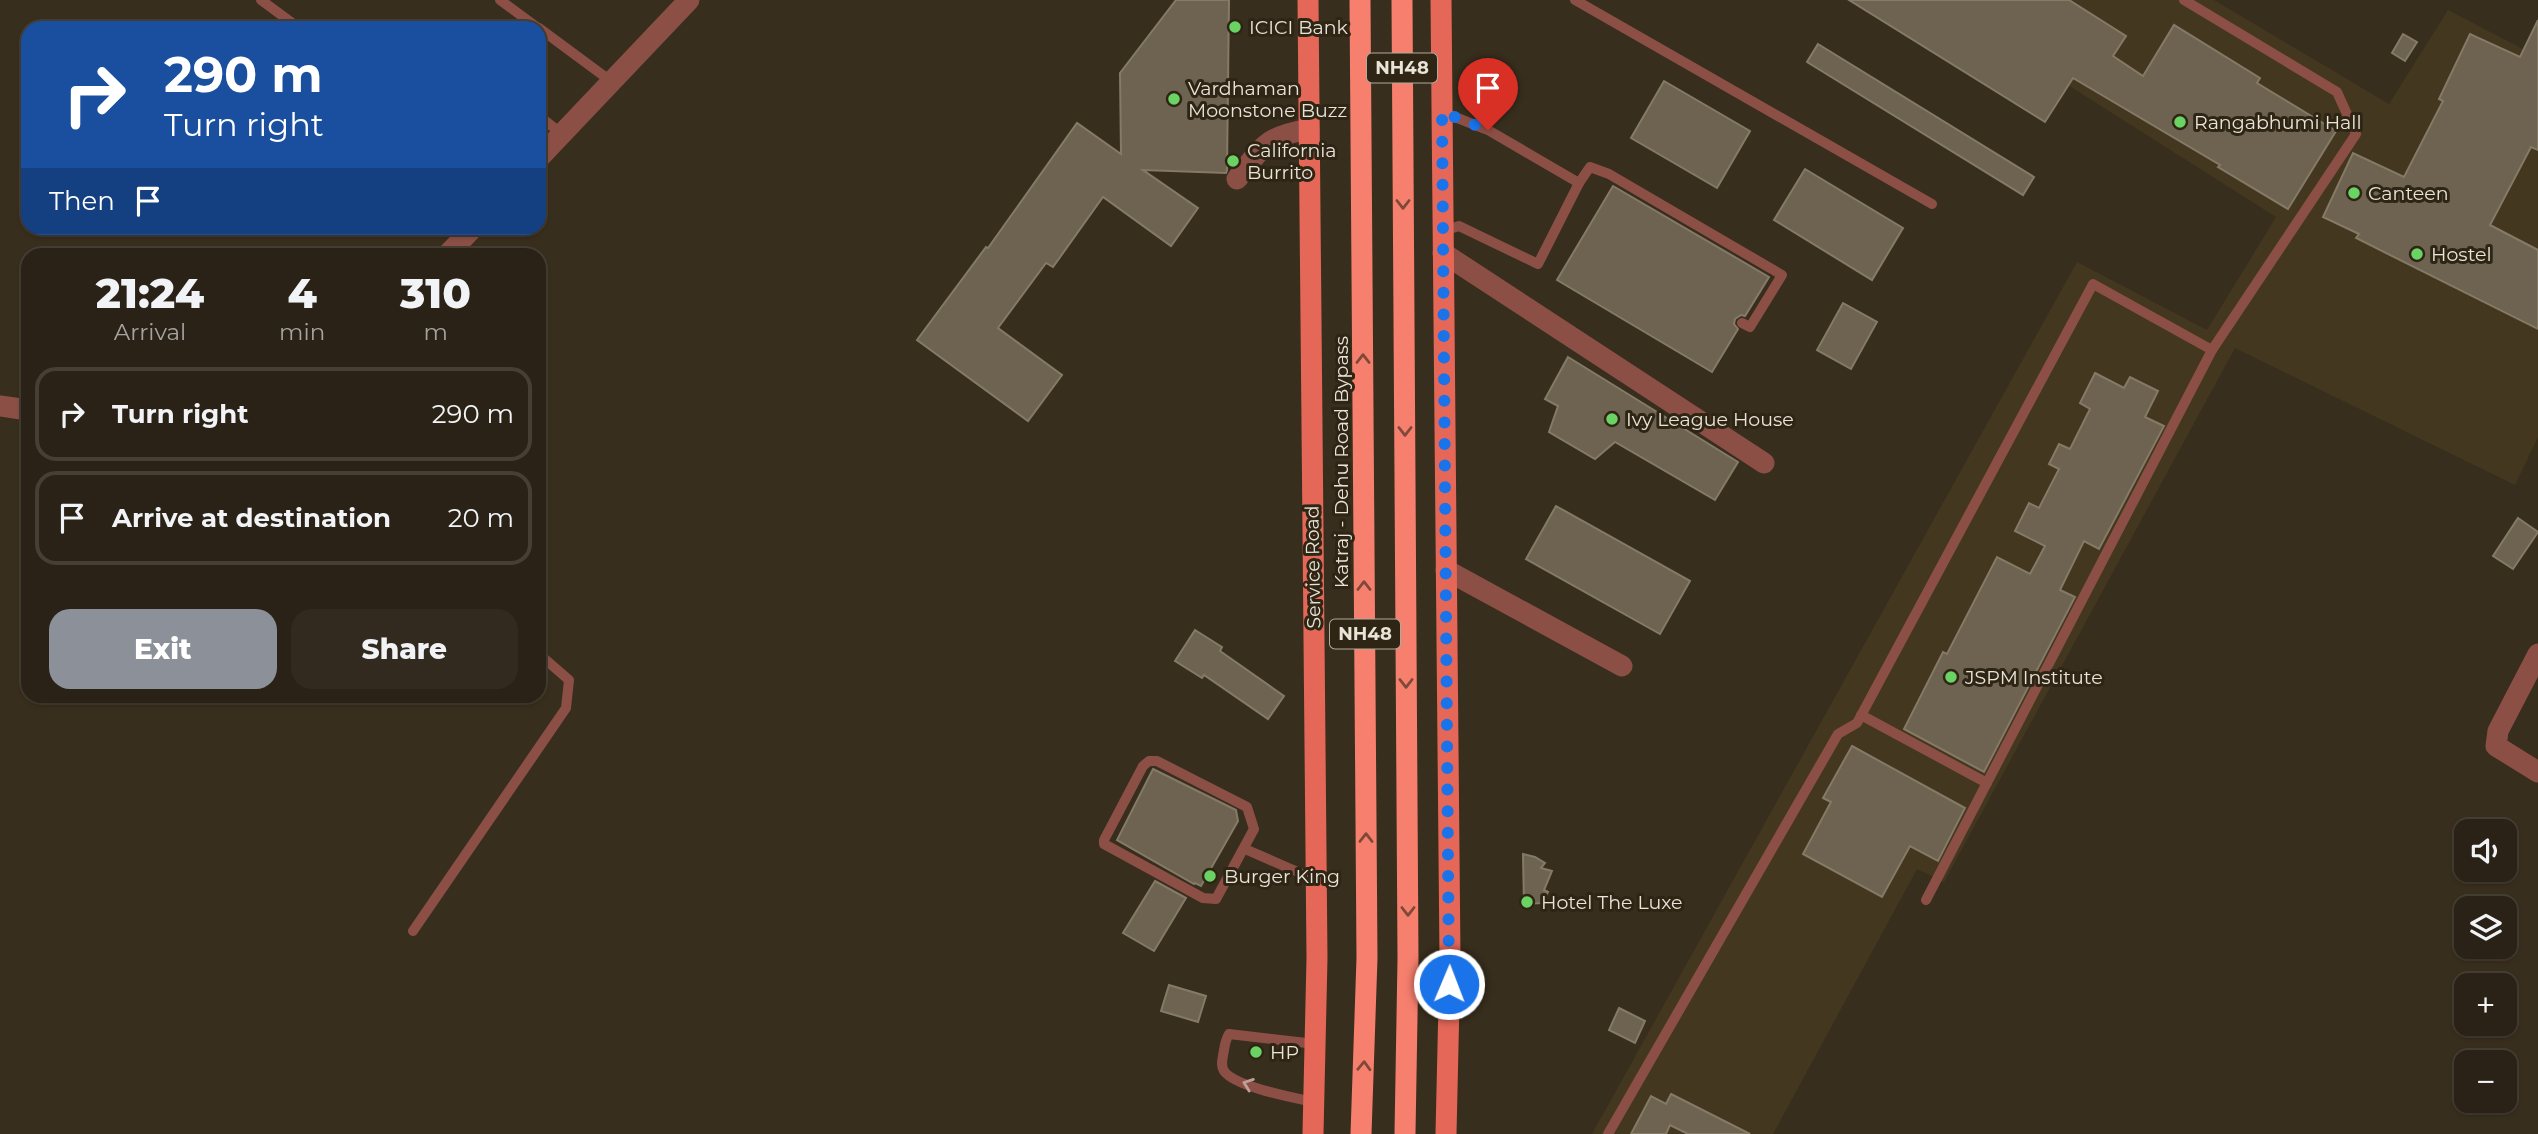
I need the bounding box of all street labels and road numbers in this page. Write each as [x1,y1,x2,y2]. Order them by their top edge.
road number: NH48 [1367,54,1437,82]
street label: Katraj - Dehu Road Bypass [1330,336,1353,588]
street label: Service Road [1300,505,1326,629]
road number: NH48 [1330,620,1400,648]

